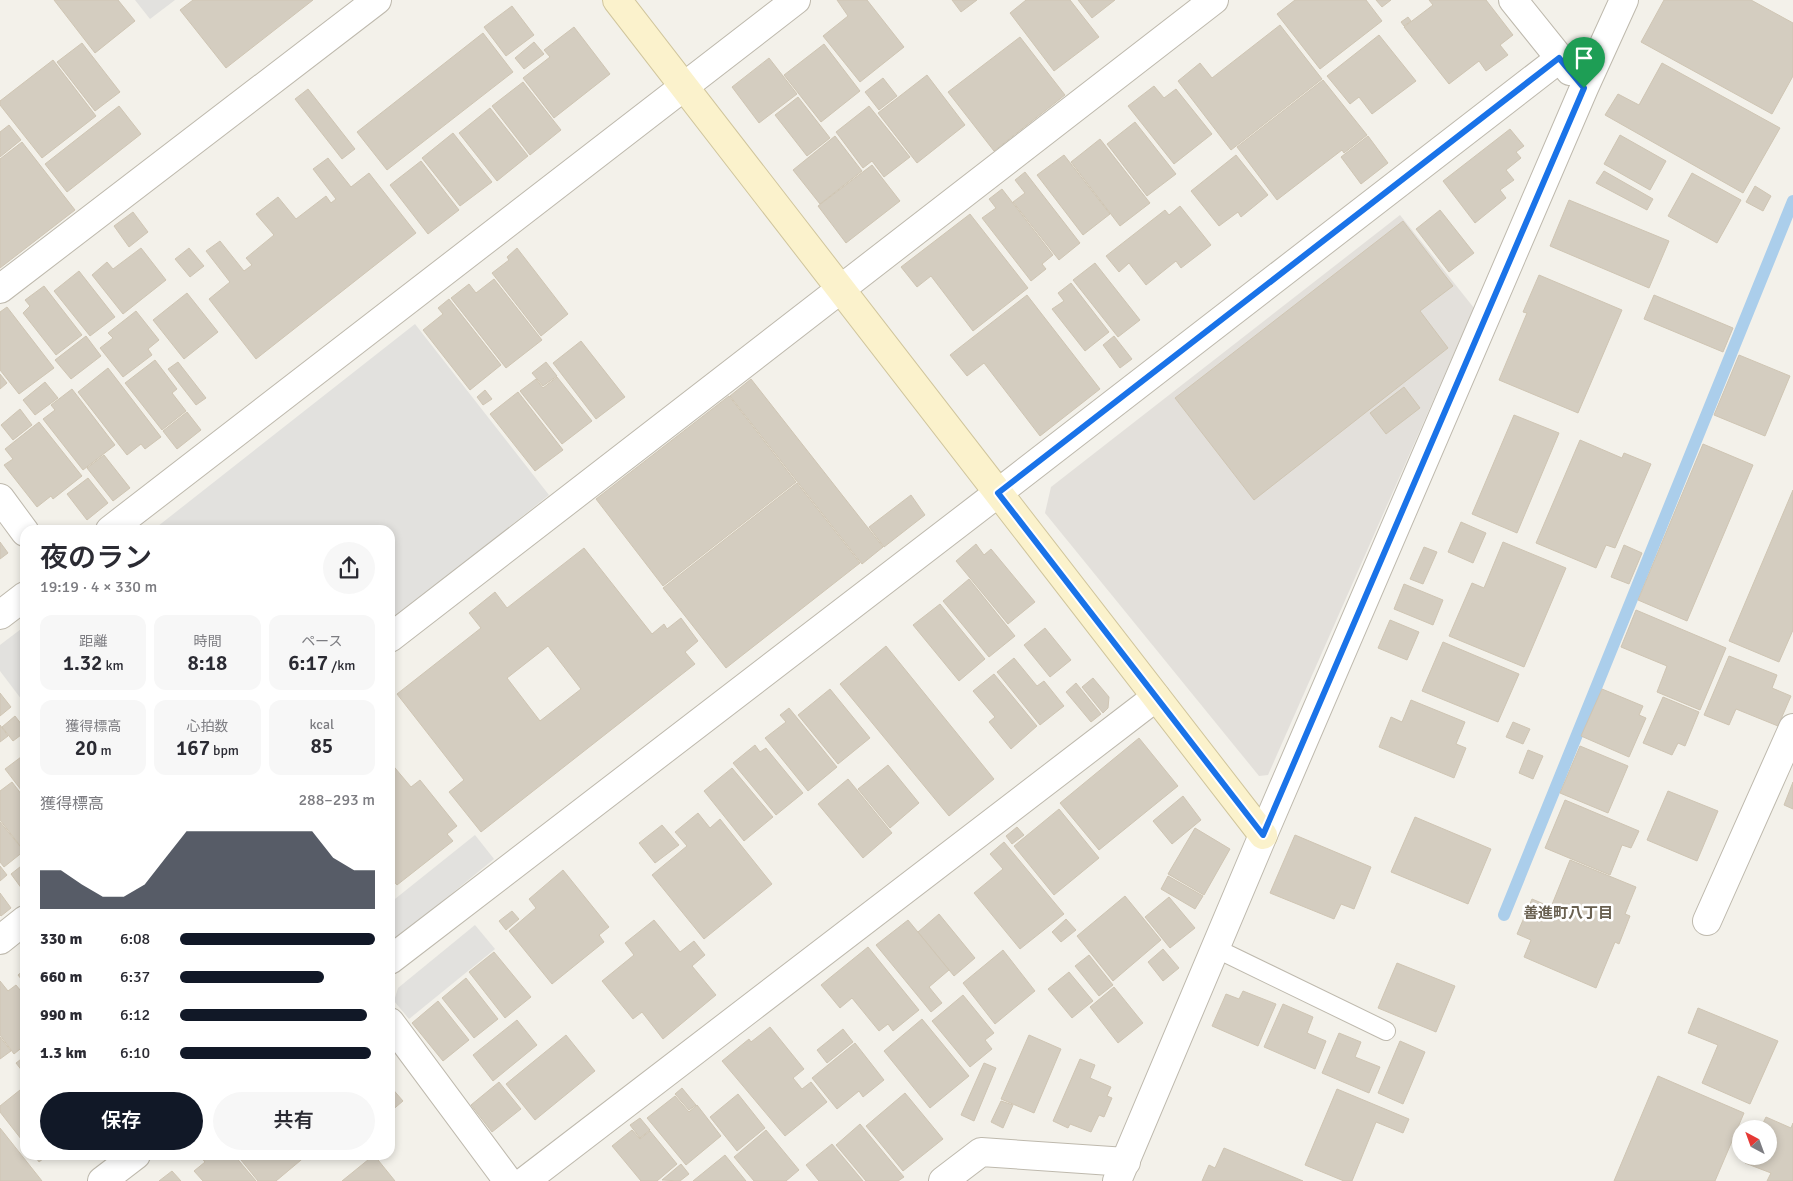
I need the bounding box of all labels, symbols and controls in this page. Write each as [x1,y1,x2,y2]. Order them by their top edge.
pin [1563,37,1605,88]
icon: arrive [1570,44,1598,72]
text: 夜のラン [40,541,152,575]
button: share [323,542,375,594]
text: 19:19 · 4 × 330 m [40,577,157,597]
text: 距離 [79,633,107,650]
text: 時間 [193,633,221,650]
text: ペース [301,633,342,650]
text: 1.32 [63,650,102,676]
text: 8:18 [188,650,227,676]
text: 6:17 [288,650,328,676]
text: km [102,657,124,674]
text: /km [328,657,355,674]
text: kcal [310,716,334,733]
text: 獲得標高 [65,718,121,735]
text: 心拍数 [186,718,228,735]
text: 85 [310,733,333,759]
text: 20 [75,735,97,761]
text: 167 [176,735,210,761]
text: m [97,742,112,759]
text: bpm [210,742,239,759]
text: 288–293 m [298,790,375,810]
text: 獲得標高 [40,794,104,814]
district label: 善進町八丁目 [1523,904,1613,922]
text: 330 m [40,929,82,949]
text: 6:08 [120,929,150,949]
text: 660 m [40,967,82,987]
text: 6:37 [120,967,150,987]
text: 990 m [40,1005,82,1025]
text: 6:12 [120,1005,150,1025]
text: 1.3 km [40,1043,87,1063]
text: 6:10 [120,1043,150,1063]
button: 保存 [40,1092,203,1150]
button: 共有 [213,1092,375,1150]
north arrow [1732,1120,1778,1165]
map controls [1732,1120,1777,1165]

